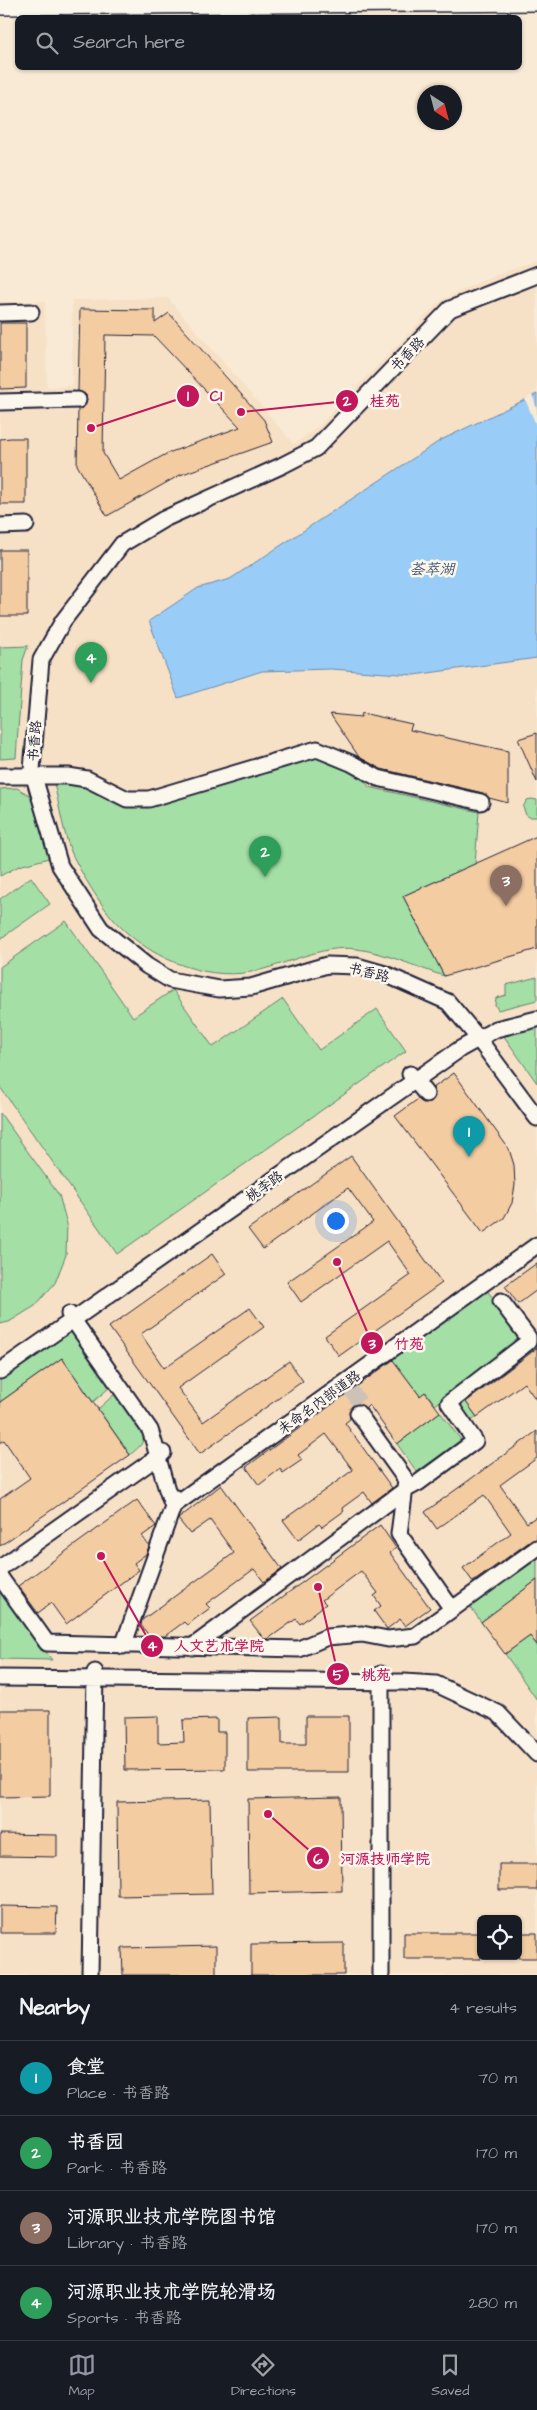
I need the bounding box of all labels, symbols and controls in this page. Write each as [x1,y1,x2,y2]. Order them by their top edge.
search box [15,15,522,70]
icon: search [33,29,61,57]
text: Search here [73,29,185,56]
north arrow [417,85,462,130]
street label: 书香路 [386,333,430,377]
callout: C1 [175,381,233,411]
text: 1 [187,386,189,407]
text: C1 [210,386,222,407]
callout: 桂苑 [335,386,410,416]
text: 2 [342,391,352,412]
text: 桂苑 [370,391,400,412]
water label: 荟萃湖 [409,559,456,580]
pin: 4 [75,642,107,683]
street label: 书香路 [23,719,47,763]
pin: 2 [249,836,281,877]
pin: 3 [490,865,522,906]
street label: 书香路 [346,958,392,988]
pin: 1 [453,1116,485,1157]
street label: 桃李路 [242,1167,288,1207]
your location [323,1208,349,1234]
callout: 竹苑 [359,1328,434,1358]
text: 3 [367,1334,376,1355]
text: 竹苑 [394,1334,424,1355]
street label: 未命名内部道路 [274,1366,365,1440]
callout: 人文艺术学院 [139,1631,274,1661]
text: 4 [147,1636,158,1657]
text: 人文艺术学院 [174,1636,264,1657]
callout: 桃苑 [326,1659,401,1689]
text: 5 [333,1665,344,1686]
text: 桃苑 [361,1665,391,1686]
callout: 河源技师学院 [305,1843,440,1873]
text: 6 [313,1849,323,1870]
text: 河源技师学院 [340,1849,430,1870]
map controls [477,1915,522,1960]
button: locate [477,1915,522,1960]
text: Nearby [20,1993,90,2022]
text: 4 results [449,1997,517,2019]
text: 食堂 [67,2054,105,2081]
text: 1 [35,2067,37,2089]
text: 70 m [478,2067,517,2089]
text: Place · 书香路 [67,2082,170,2104]
text: 书香园 [67,2129,124,2156]
text: 2 [31,2142,41,2164]
text: 170 m [476,2142,517,2164]
text: Park · 书香路 [67,2157,167,2179]
text: 河源职业技术学院图书馆 [67,2204,276,2231]
text: 3 [32,2217,40,2239]
text: 170 m [476,2217,517,2239]
text: Library · 书香路 [67,2232,187,2254]
text: 河源职业技术学院轮滑场 [67,2279,276,2306]
text: 4 [31,2292,41,2314]
text: 280 m [469,2292,517,2314]
text: Sports · 书香路 [67,2307,182,2329]
tab: Map [68,2351,96,2401]
tab: Directions [231,2351,296,2401]
tab: Saved [431,2351,469,2401]

